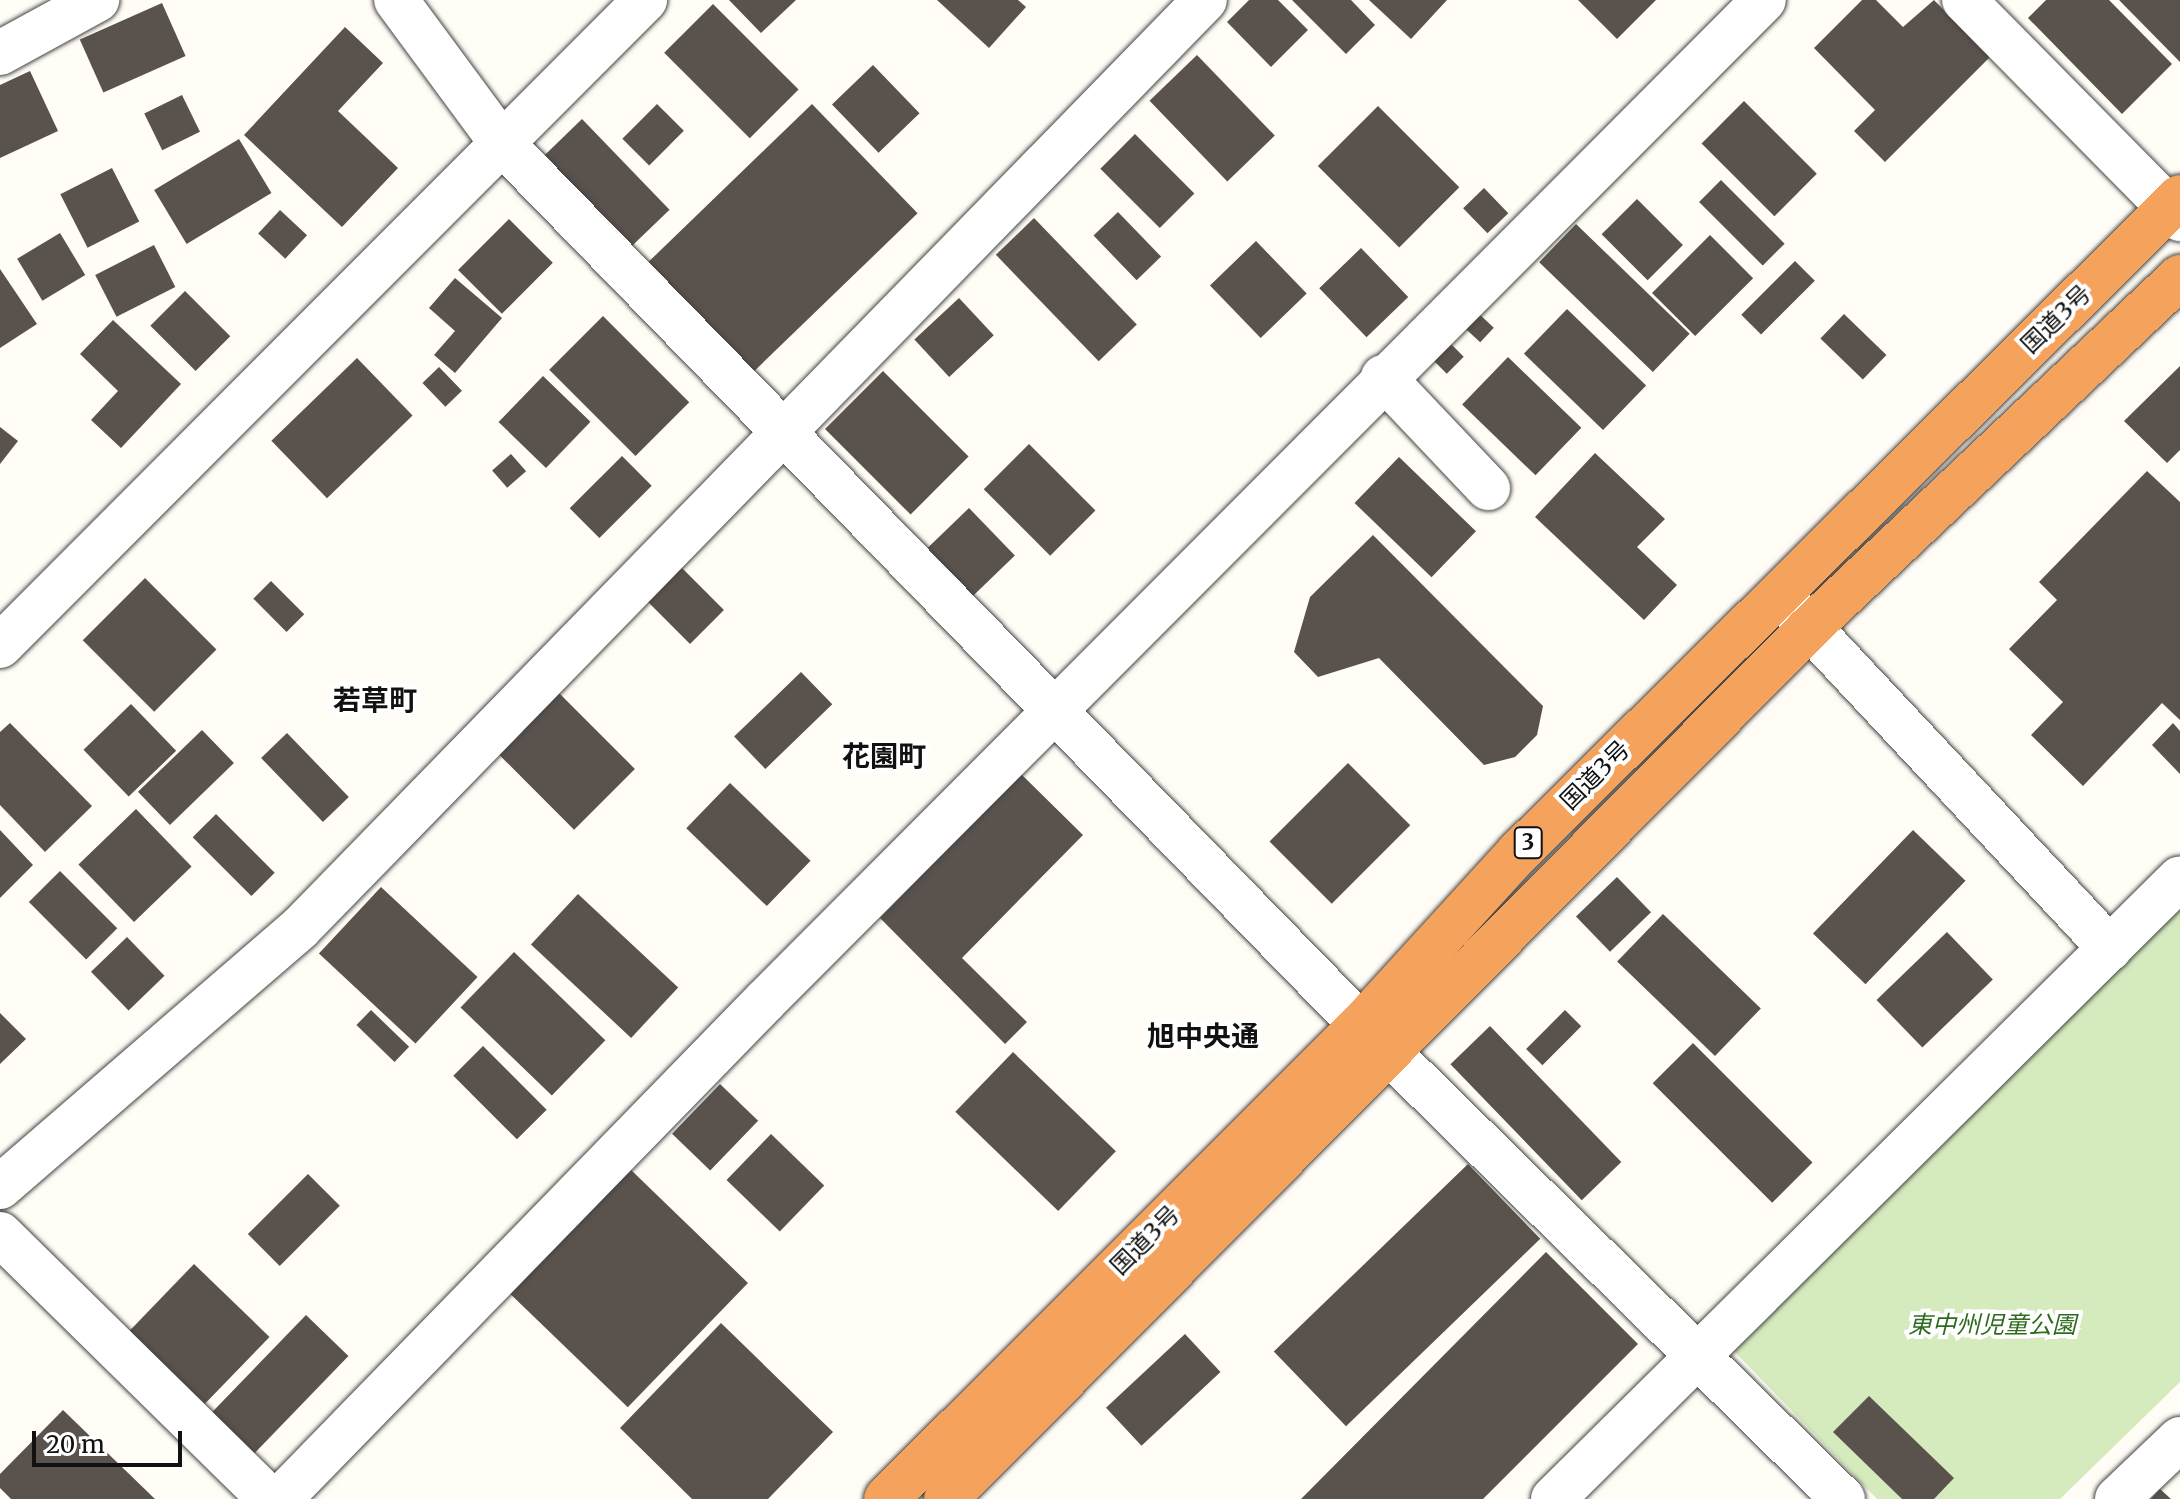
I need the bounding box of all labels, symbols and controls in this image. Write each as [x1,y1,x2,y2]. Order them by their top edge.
street label: 国道3号 [2015,279,2097,359]
district label: 若草町 [333,683,417,717]
street label: 国道3号 [1555,735,1635,815]
district label: 花園町 [842,739,926,773]
road number: 3 [1512,825,1544,861]
district label: 旭中央通 [1147,1019,1259,1053]
street label: 国道3号 [1105,1200,1185,1280]
park label: 東中州児童公園 [1908,1311,2076,1339]
scale bar [36,1415,186,1465]
text: 20 m [46,1429,105,1460]

